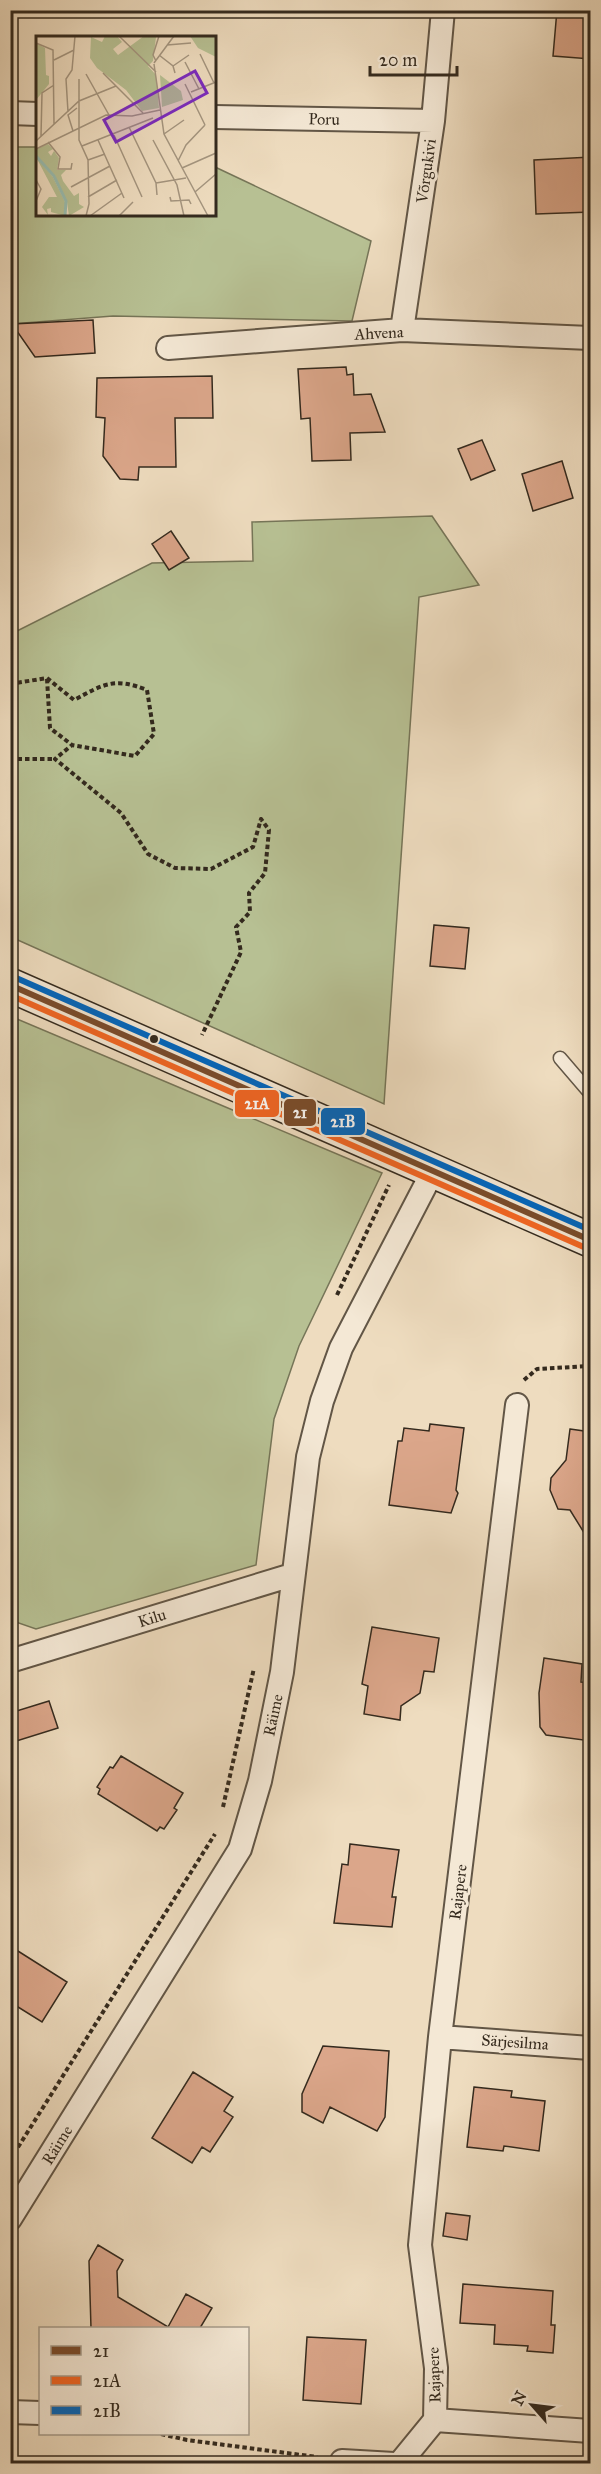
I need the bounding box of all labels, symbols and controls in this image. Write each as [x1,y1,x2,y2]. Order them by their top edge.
inset map [36,36,216,216]
scale bar [370,39,457,77]
text: 20 m [379,49,417,71]
street label: Poru [308,109,340,129]
street label: Võrgukivi [412,137,441,206]
street label: Ahvena [353,322,404,344]
unlabelled marker [148,1033,160,1045]
line badge: 21A [234,1089,280,1118]
text: 21A [245,1094,270,1113]
line badge: 21 [283,1098,317,1127]
text: 21 [293,1103,308,1122]
line badge: 21B [320,1107,366,1136]
text: 21B [331,1112,355,1131]
street label: Kilu [136,1605,169,1631]
street label: Räime [259,1692,287,1738]
street label: Rajapere [445,1863,471,1921]
street label: Särjesilma [481,2030,549,2054]
street label: Räime [38,2122,76,2168]
legend [39,2327,249,2435]
text: 21 [93,2340,109,2362]
street label: Rajapere [424,2346,444,2403]
text: 21A [93,2370,121,2392]
north arrow [502,2375,562,2435]
text: N [508,2387,531,2409]
text: 21B [93,2400,121,2422]

